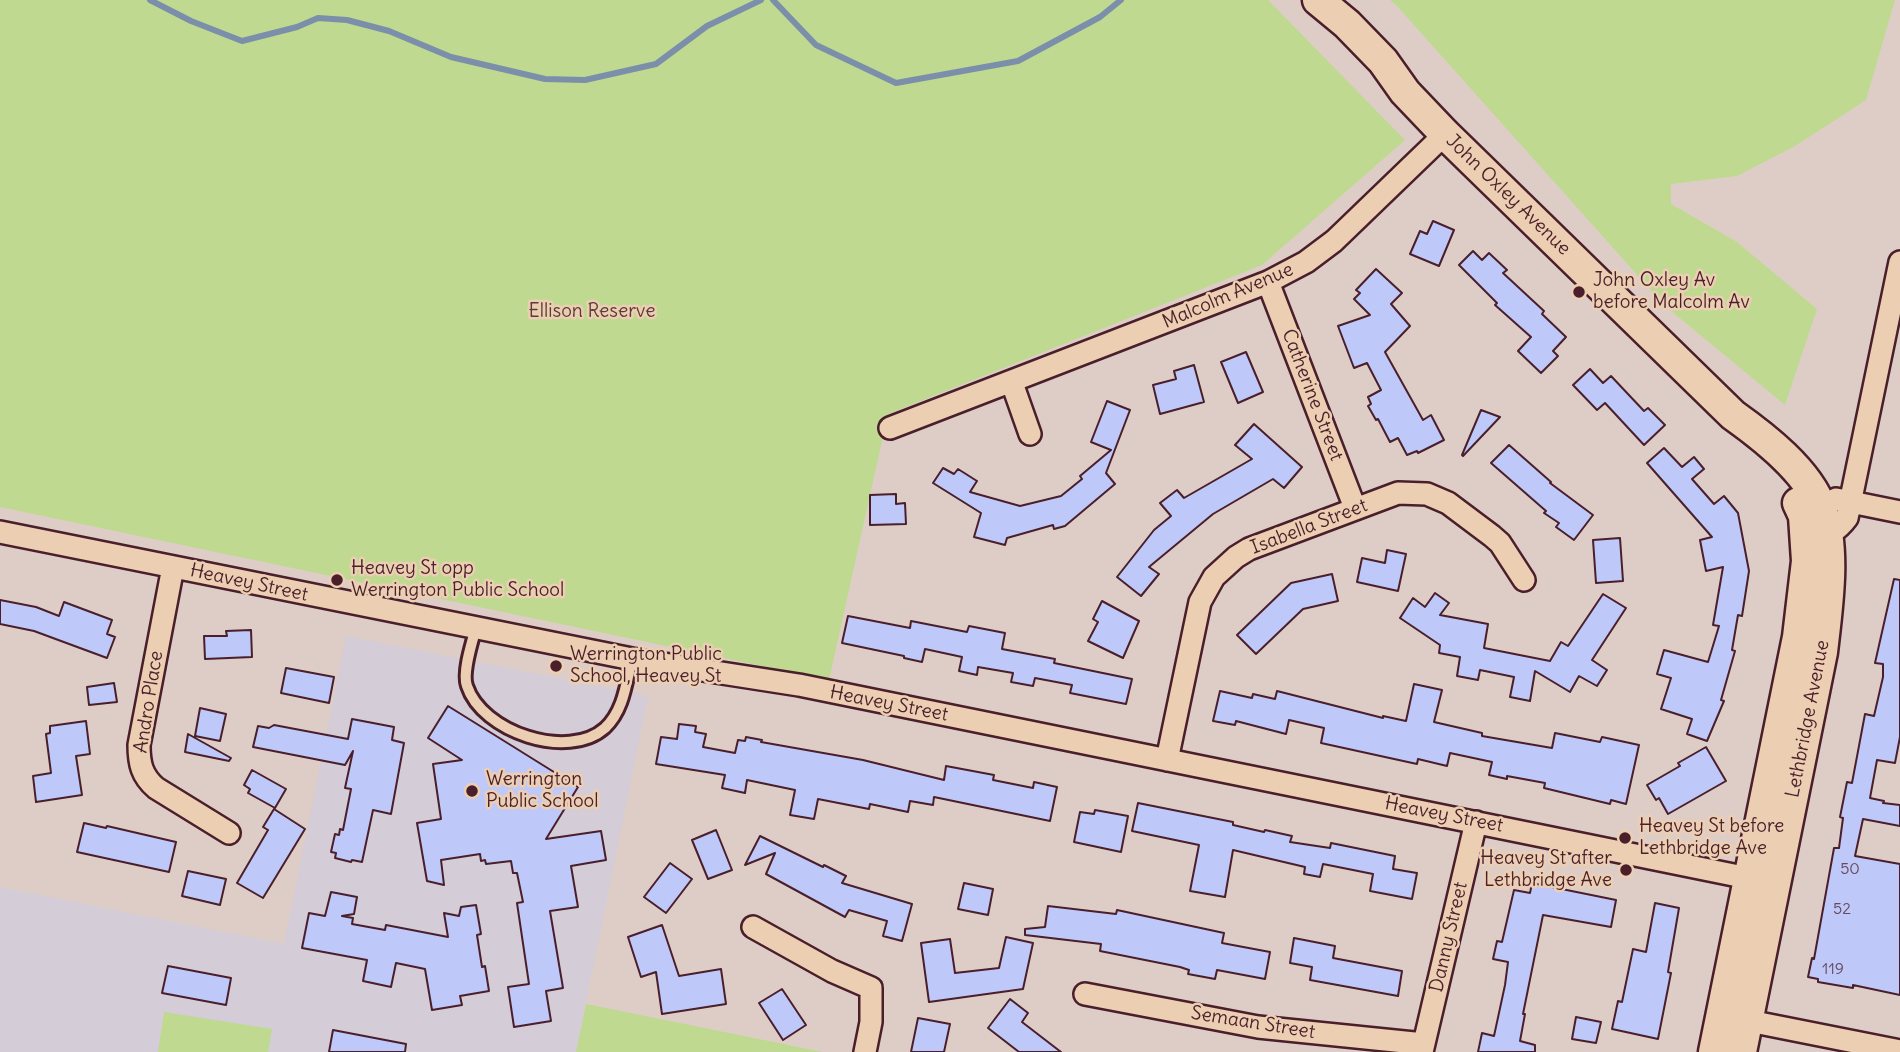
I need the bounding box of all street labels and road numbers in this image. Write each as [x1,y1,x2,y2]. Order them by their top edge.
street label: John Oxley Avenue [1441,130,1575,260]
street label: Malcolm Avenue [1159,258,1297,334]
street label: Catherine Street [1276,326,1348,464]
street label: Isabella Street [1247,494,1371,560]
street label: Heavey Street [188,559,310,607]
street label: Lethbridge Avenue [1782,638,1834,800]
street label: Andro Place [130,649,168,755]
street label: Heavey Street [828,681,950,727]
street label: Heavey Street [1383,792,1505,838]
street label: Danny Street [1425,880,1473,994]
street label: Semaan Street [1189,1002,1317,1044]

